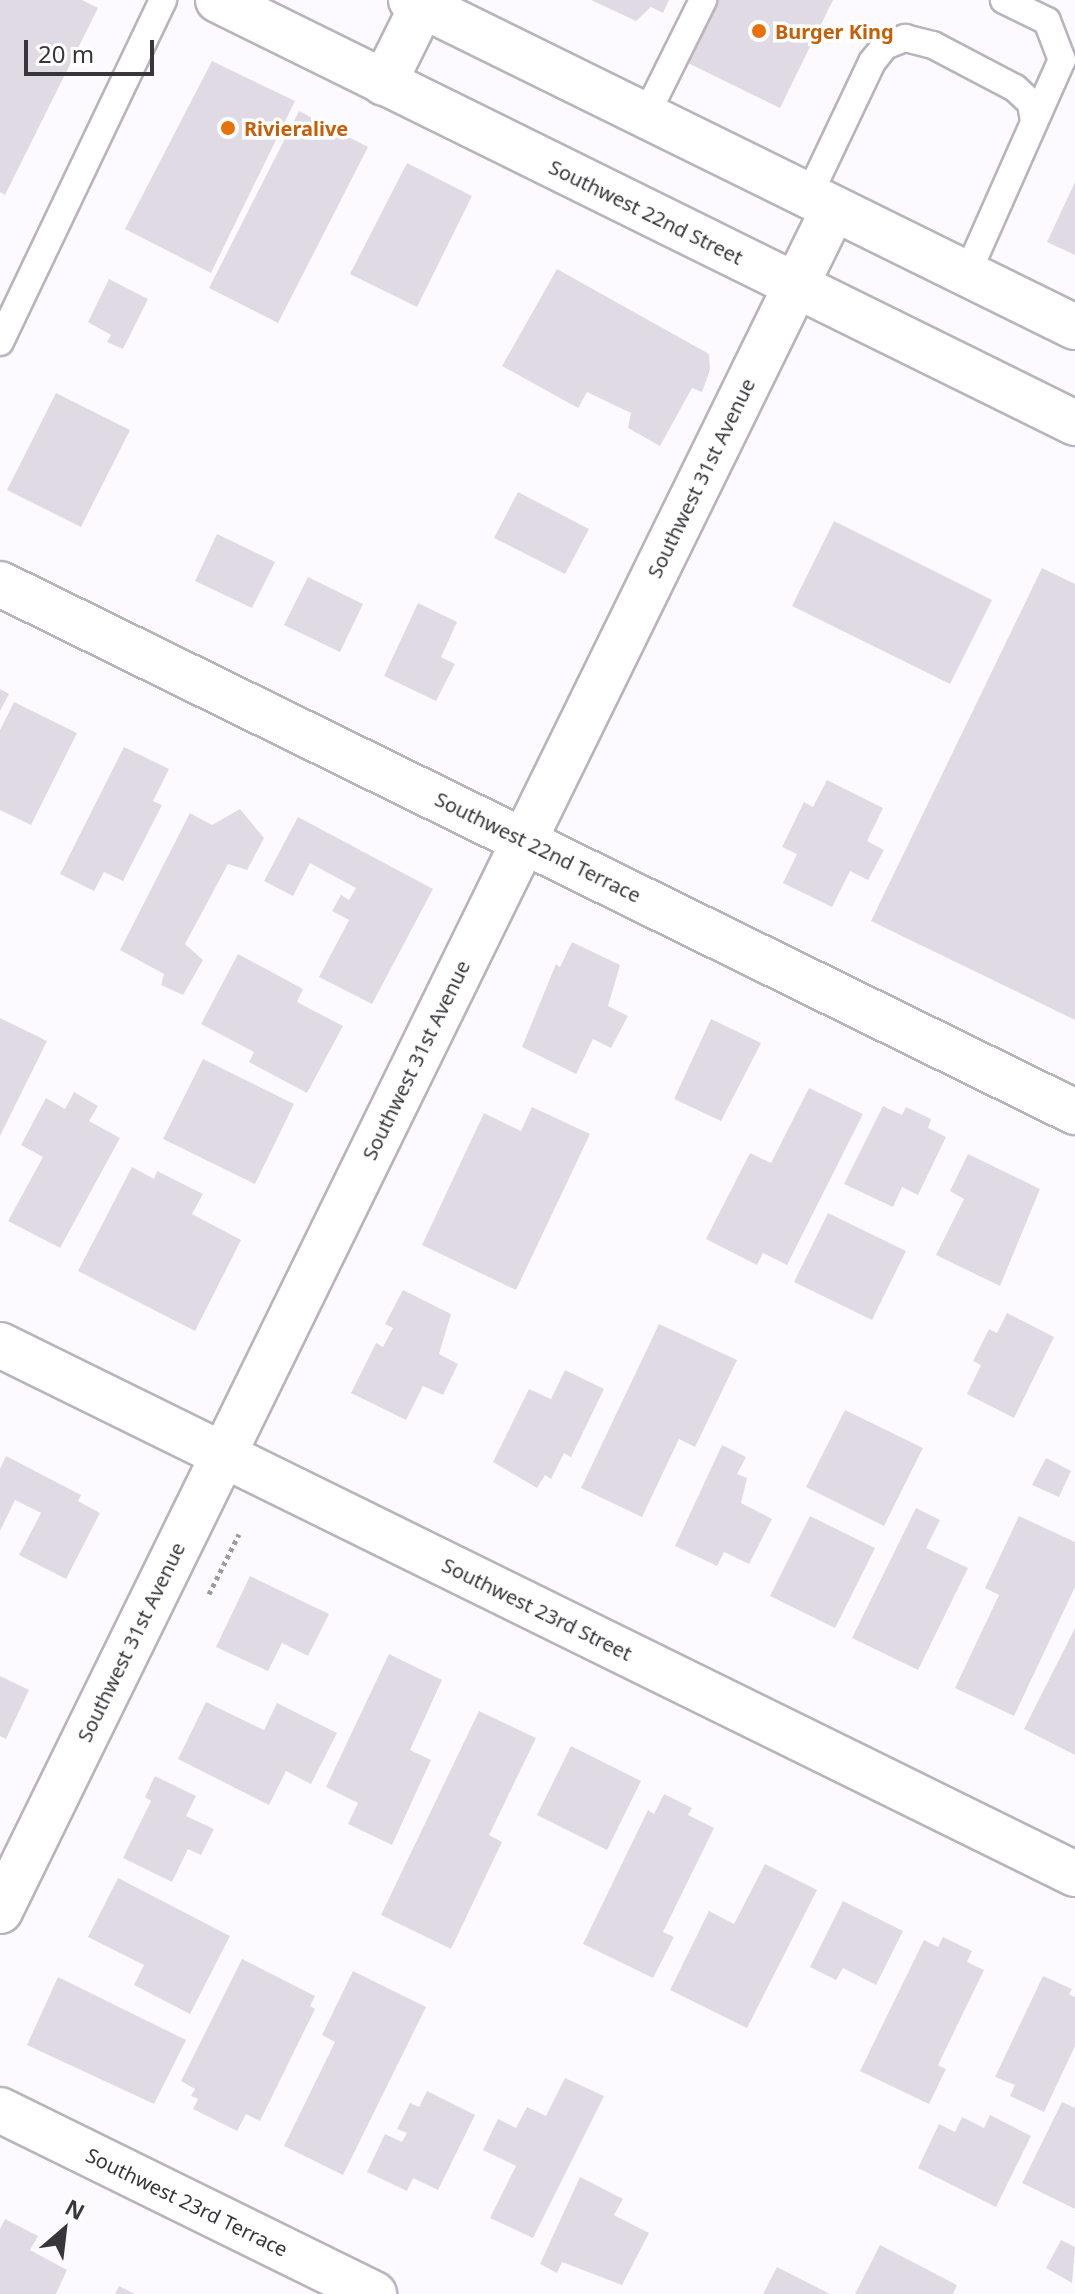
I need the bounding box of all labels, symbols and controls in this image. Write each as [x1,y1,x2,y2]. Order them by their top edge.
place label: Burger King [775,19,894,43]
marker: Burger King [750,22,768,40]
scale bar [28,24,158,74]
text: 20 m [38,37,94,70]
place label: Rivieralive [244,116,348,140]
marker: Rivieralive [219,119,237,137]
street label: Southwest 22nd Street [545,155,747,269]
street label: Southwest 31st Avenue [642,374,760,582]
street label: Southwest 22nd Terrace [431,787,645,907]
street label: Southwest 31st Avenue [357,956,475,1164]
street label: Southwest 31st Avenue [72,1538,190,1746]
street label: Southwest 23rd Street [438,1553,636,1665]
street label: Southwest 23rd Terrace [82,2143,292,2261]
north arrow [24,2190,104,2270]
text: N [60,2191,90,2226]

